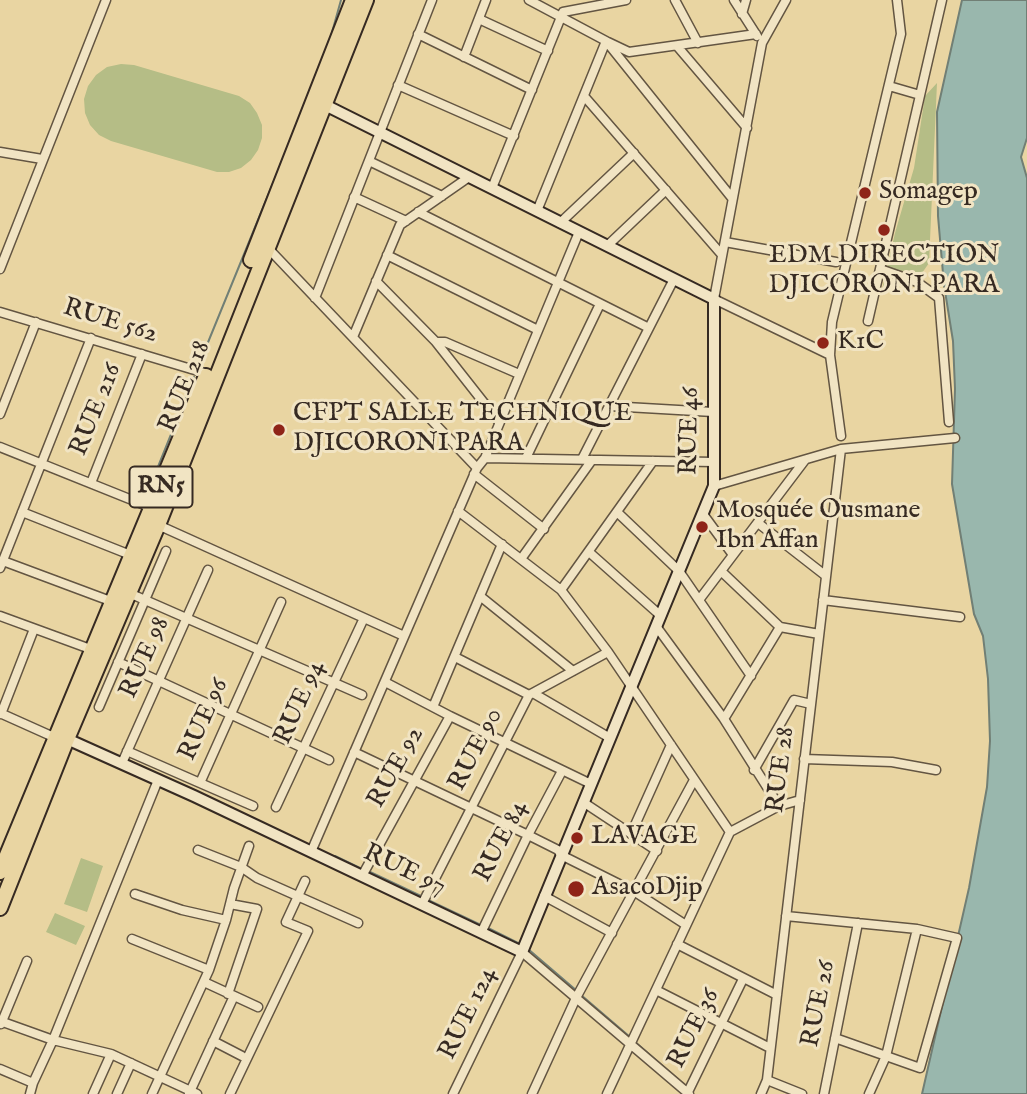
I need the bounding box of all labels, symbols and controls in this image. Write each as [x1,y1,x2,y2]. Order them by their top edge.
place label: Somagep [879,177,978,209]
marker: Somagep [857,185,873,201]
marker: EDM DIRECTION DJICORONI PARA [876,222,892,238]
place label: EDM DIRECTION DJICORONI PARA [769,241,999,302]
street label: RUE 562 [59,293,161,351]
place label: K1C [837,327,884,359]
marker: K1C [815,335,831,351]
street label: RUE 218 [153,336,219,438]
street label: RUE 216 [64,359,130,461]
street label: RUE 46 [675,387,707,475]
place label: CFPT SALLE TECHNIQUE DJICORONI PARA [293,399,632,460]
marker: CFPT SALLE TECHNIQUE DJICORONI PARA [271,422,287,438]
road number: RN5 [130,466,192,508]
place label: Mosquée Ousmane Ibn Affan [716,496,920,558]
marker: Mosquée Ousmane Ibn Affan [694,519,710,535]
street label: RUE 98 [114,612,178,704]
street label: RUE 94 [269,656,333,750]
street label: RUE 96 [173,674,237,766]
street label: RUE 90 [443,703,511,797]
street label: RUE 92 [362,722,432,814]
street label: RUE 28 [761,725,803,815]
street label: RUE 84 [468,796,536,888]
place label: LAVAGE [591,822,698,854]
marker: LAVAGE [569,830,585,846]
street label: RUE 97 [358,838,450,904]
place label: AsacoDjip [592,873,703,905]
marker: AsacoDjip [566,879,586,899]
street label: RUE 26 [796,958,844,1050]
street label: RUE 124 [433,963,505,1065]
street label: RUE 36 [662,984,728,1074]

